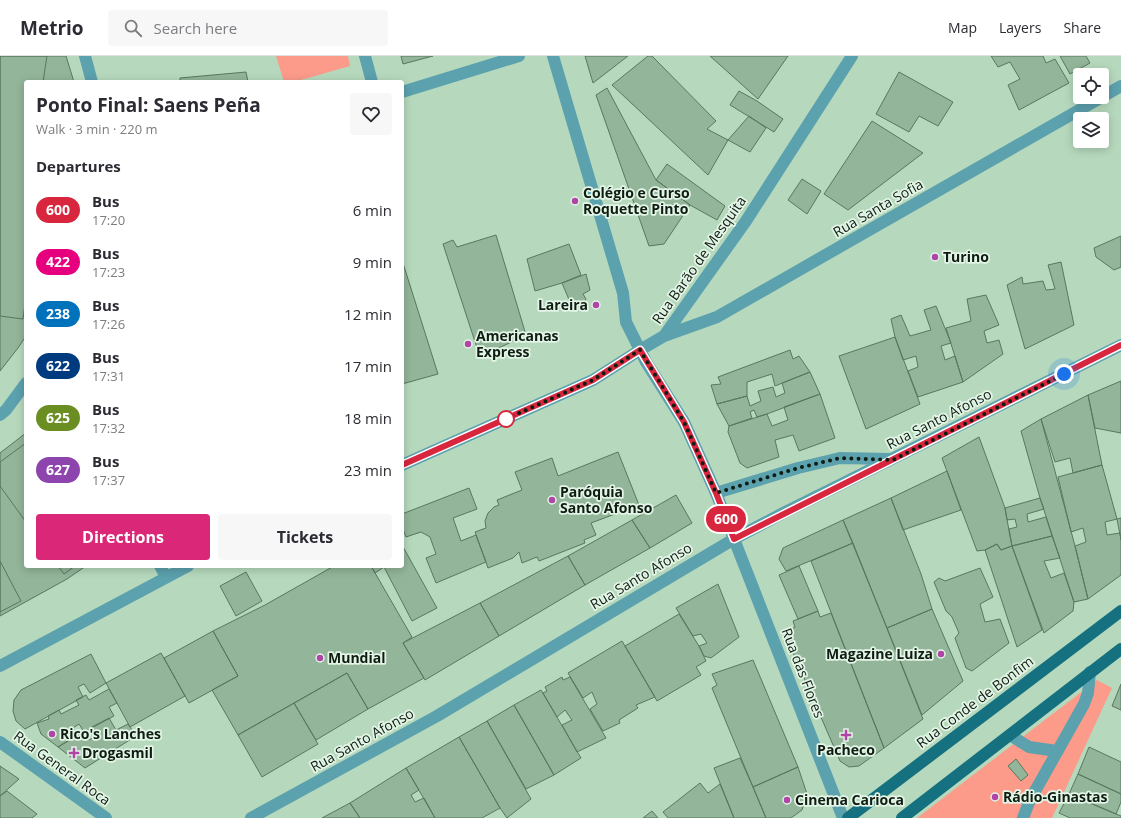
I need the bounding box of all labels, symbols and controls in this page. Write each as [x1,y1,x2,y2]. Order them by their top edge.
search box [108,10,388,46]
text: Metrio [20,15,84,41]
icon: search [122,17,144,39]
text: Search here [154,18,237,38]
text: Map [948,18,977,37]
text: Layers [999,18,1041,37]
text: Share [1063,18,1101,37]
map controls [1073,68,1109,148]
button: locate [1073,68,1109,104]
text: Ponto Final: Saens Peña [36,92,261,118]
button: heart [350,93,392,135]
button: layers [1073,112,1109,148]
text: Walk · 3 min · 220 m [36,120,158,138]
text: Departures [36,156,121,176]
street label: Rua Santa Sofia [829,174,926,241]
place label: Colégio e Curso Roquette Pinto [583,183,690,218]
text: Bus [92,191,119,211]
street label: Rua Barão de Mesquita [647,192,750,327]
marker: Colégio e Curso Roquette Pinto [570,196,580,206]
text: 600 [46,200,70,219]
text: 6 min [353,200,392,220]
text: 17:20 [92,211,125,229]
text: Bus [92,243,119,263]
place label: Turino [943,247,989,266]
text: 422 [46,252,70,271]
text: 9 min [353,252,392,272]
marker: Turino [930,252,940,262]
text: 17:23 [92,263,125,281]
text: Bus [92,295,119,315]
place label: Lareira [538,295,588,314]
marker: Lareira [591,300,601,310]
text: 238 [46,304,70,323]
text: 12 min [344,304,392,324]
text: 17:26 [92,315,125,333]
place label: Americanas Express [476,326,559,361]
marker: Americanas Express [463,339,473,349]
text: Bus [92,347,119,367]
text: 622 [46,356,70,375]
text: 17 min [344,356,392,376]
your location [1054,364,1074,384]
text: 17:31 [92,367,125,385]
street label: Rua Santo Afonso [883,384,994,453]
text: Bus [92,399,119,419]
text: 625 [46,408,70,427]
text: 18 min [344,408,392,428]
unlabelled marker [497,410,515,428]
text: 17:32 [92,419,125,437]
text: Bus [92,451,119,471]
text: 627 [46,460,70,479]
text: 23 min [344,460,392,480]
text: 17:37 [92,471,125,489]
place label: Paróquia Santo Afonso [560,482,653,517]
marker: Paróquia Santo Afonso [547,495,557,505]
line badge: 600 [703,506,749,532]
text: 600 [714,509,738,528]
button: Directions [36,514,210,560]
button: Tickets [218,514,392,560]
street label: Rua Santo Afonso [586,538,695,613]
street label: Rua das Flores [778,625,829,721]
place label: Magazine Luiza [826,644,933,663]
place label: Mundial [328,648,385,667]
marker: Magazine Luiza [936,649,946,659]
street label: Rua Conde de Bonfim [912,651,1037,752]
marker: Mundial [315,653,325,663]
street label: Rua Santo Afonso [307,703,417,776]
place label: Rico's Lanches [60,724,161,743]
street label: Rua General Roca [10,726,115,809]
marker: Rico's Lanches [47,729,57,739]
marker: Pacheco [841,730,851,740]
place label: Pacheco [817,740,875,759]
place label: Drogasmil [82,743,153,762]
marker: Drogasmil [69,748,79,758]
place label: Rádio-Ginastas [1003,787,1108,806]
place label: Cinema Carioca [795,790,904,809]
marker: Rádio-Ginastas [990,792,1000,802]
marker: Cinema Carioca [782,795,792,805]

